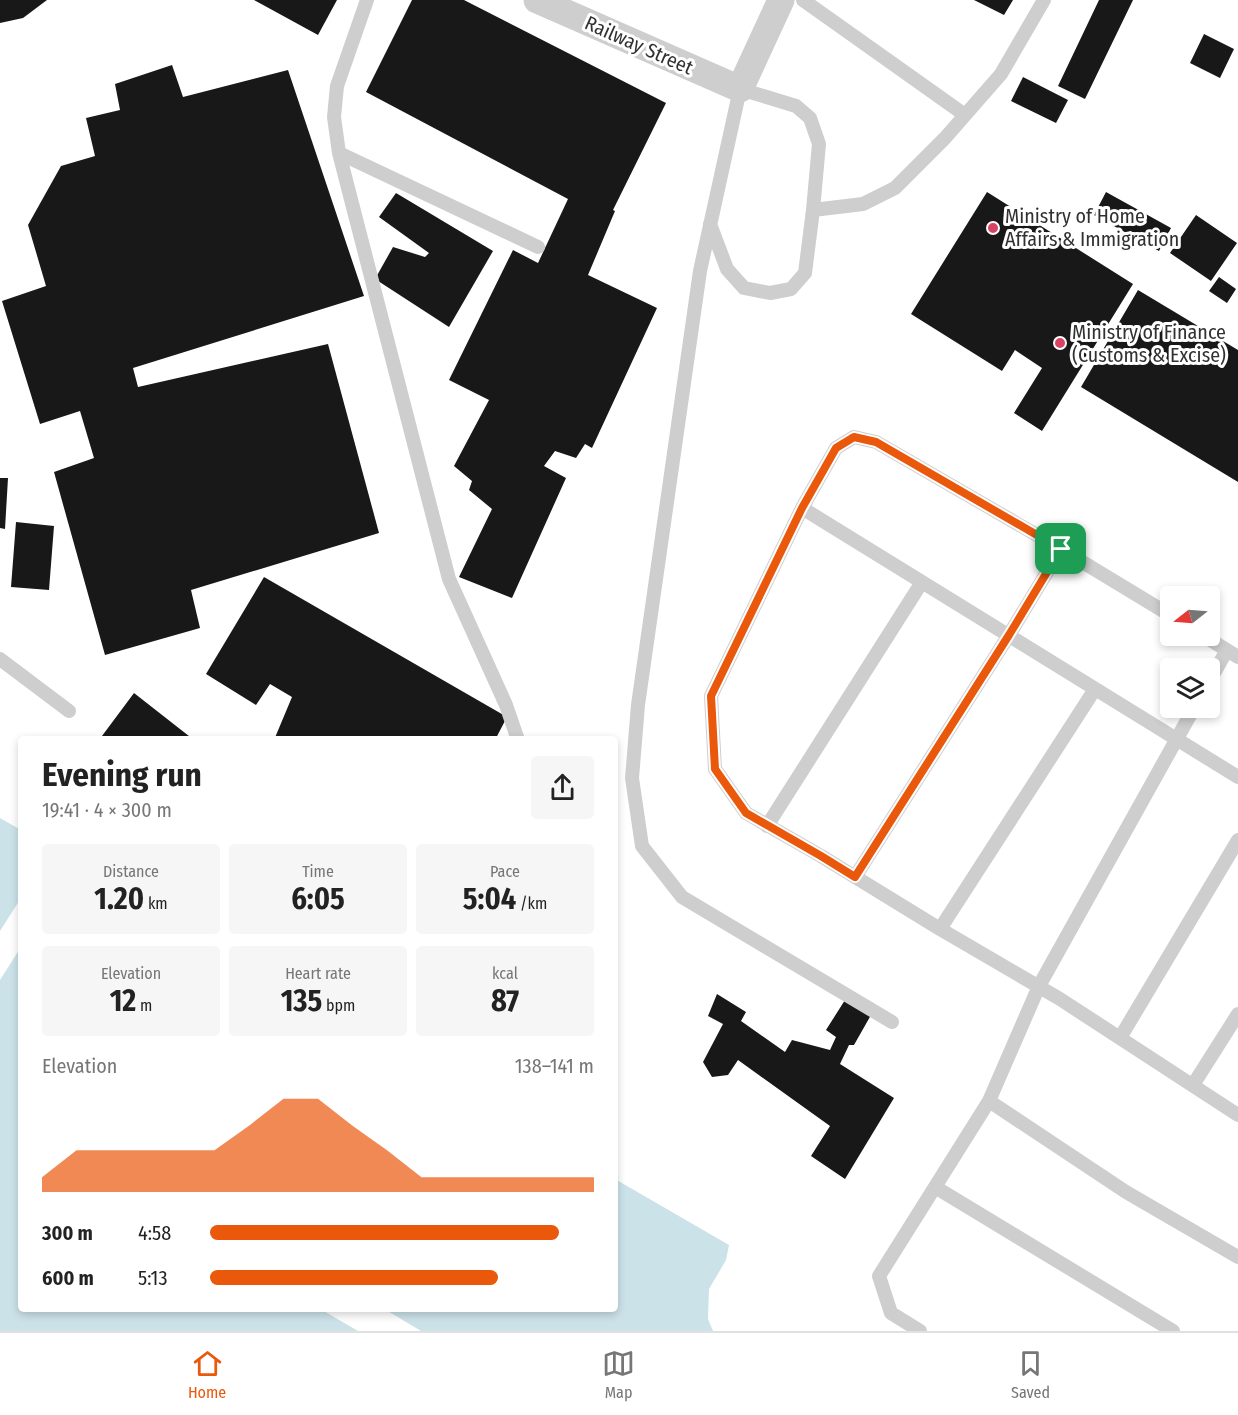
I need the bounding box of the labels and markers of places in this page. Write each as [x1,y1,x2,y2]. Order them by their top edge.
place label: Ministry of Home Affairs & Immigration [1005,204,1179,251]
marker: Ministry of Home Affairs & Immigration [986,221,1000,235]
place label: Ministry of Finance (Customs & Excise) [1072,320,1226,367]
marker: Ministry of Finance (Customs & Excise) [1053,336,1067,350]
pin [1035,523,1086,574]

